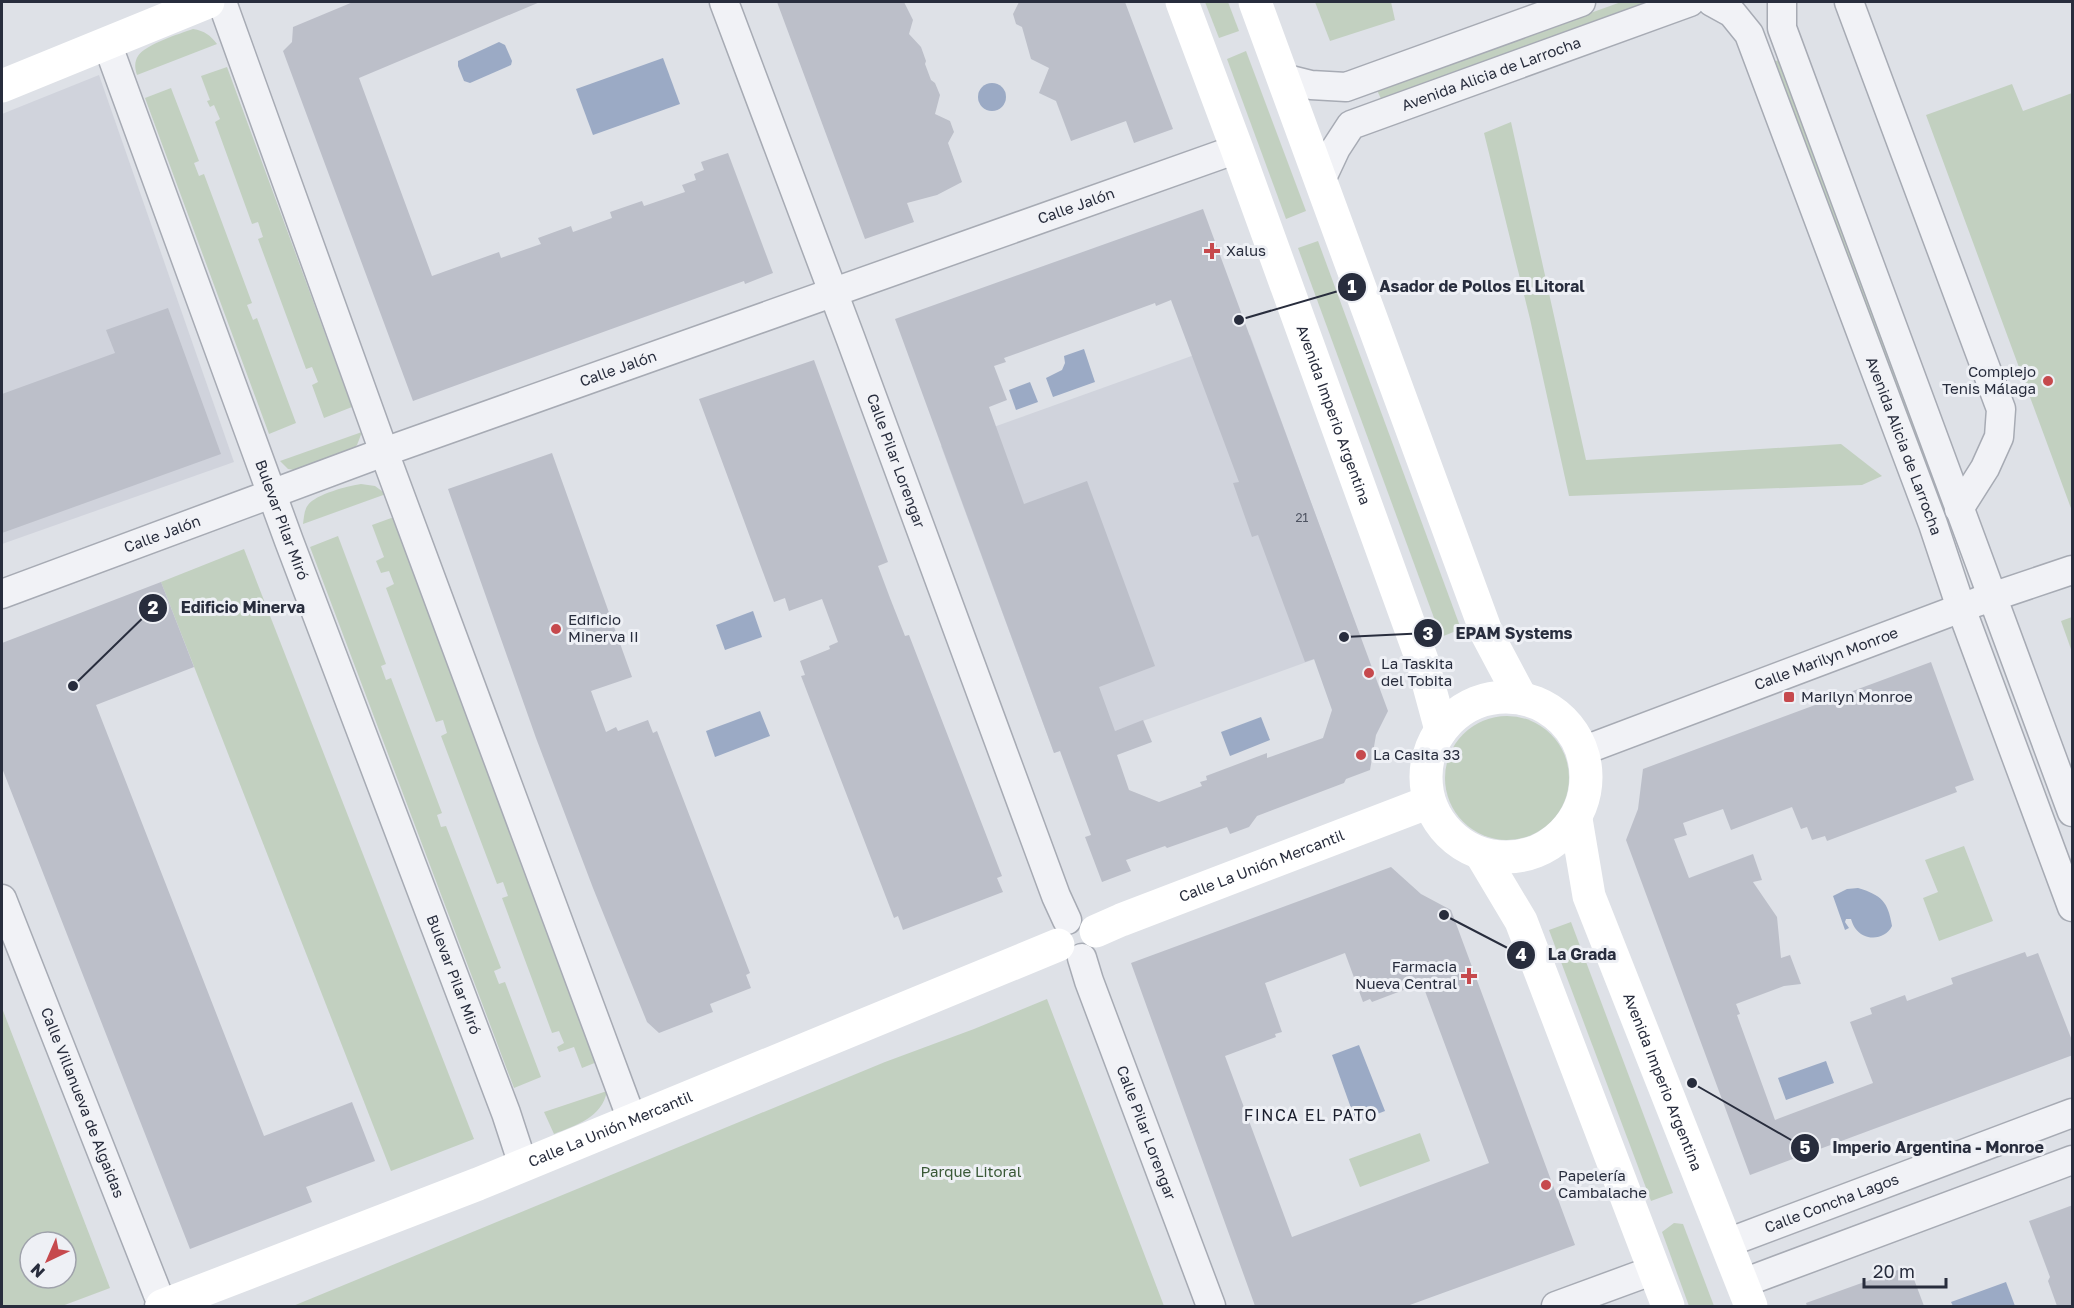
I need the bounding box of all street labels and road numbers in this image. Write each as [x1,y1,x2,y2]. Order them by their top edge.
street label: Avenida Alicia de Larrocha [1399,32,1583,114]
street label: Calle Jalón [1035,183,1117,227]
street label: Avenida Imperio Argentina [1294,322,1375,507]
street label: Calle Jalón [577,346,659,390]
street label: Avenida Alicia de Larrocha [1863,354,1946,537]
street label: Calle Pilar Lorengar [864,391,930,530]
street label: Bulevar Pilar Miró [252,457,313,582]
street label: Calle Jalón [121,511,203,556]
street label: Calle Marilyn Monroe [1753,623,1901,695]
street label: Calle La Unión Mercantil [1176,825,1347,905]
street label: Bulevar Pilar Miró [424,912,485,1037]
street label: Avenida Imperio Argentina [1620,990,1707,1173]
street label: Calle Villanueva de Algaidas [38,1005,129,1200]
street label: Calle Pilar Lorengar [1113,1063,1180,1202]
street label: Calle La Unión Mercantil [525,1087,695,1170]
street label: Calle Concha Lagos [1762,1169,1901,1236]

